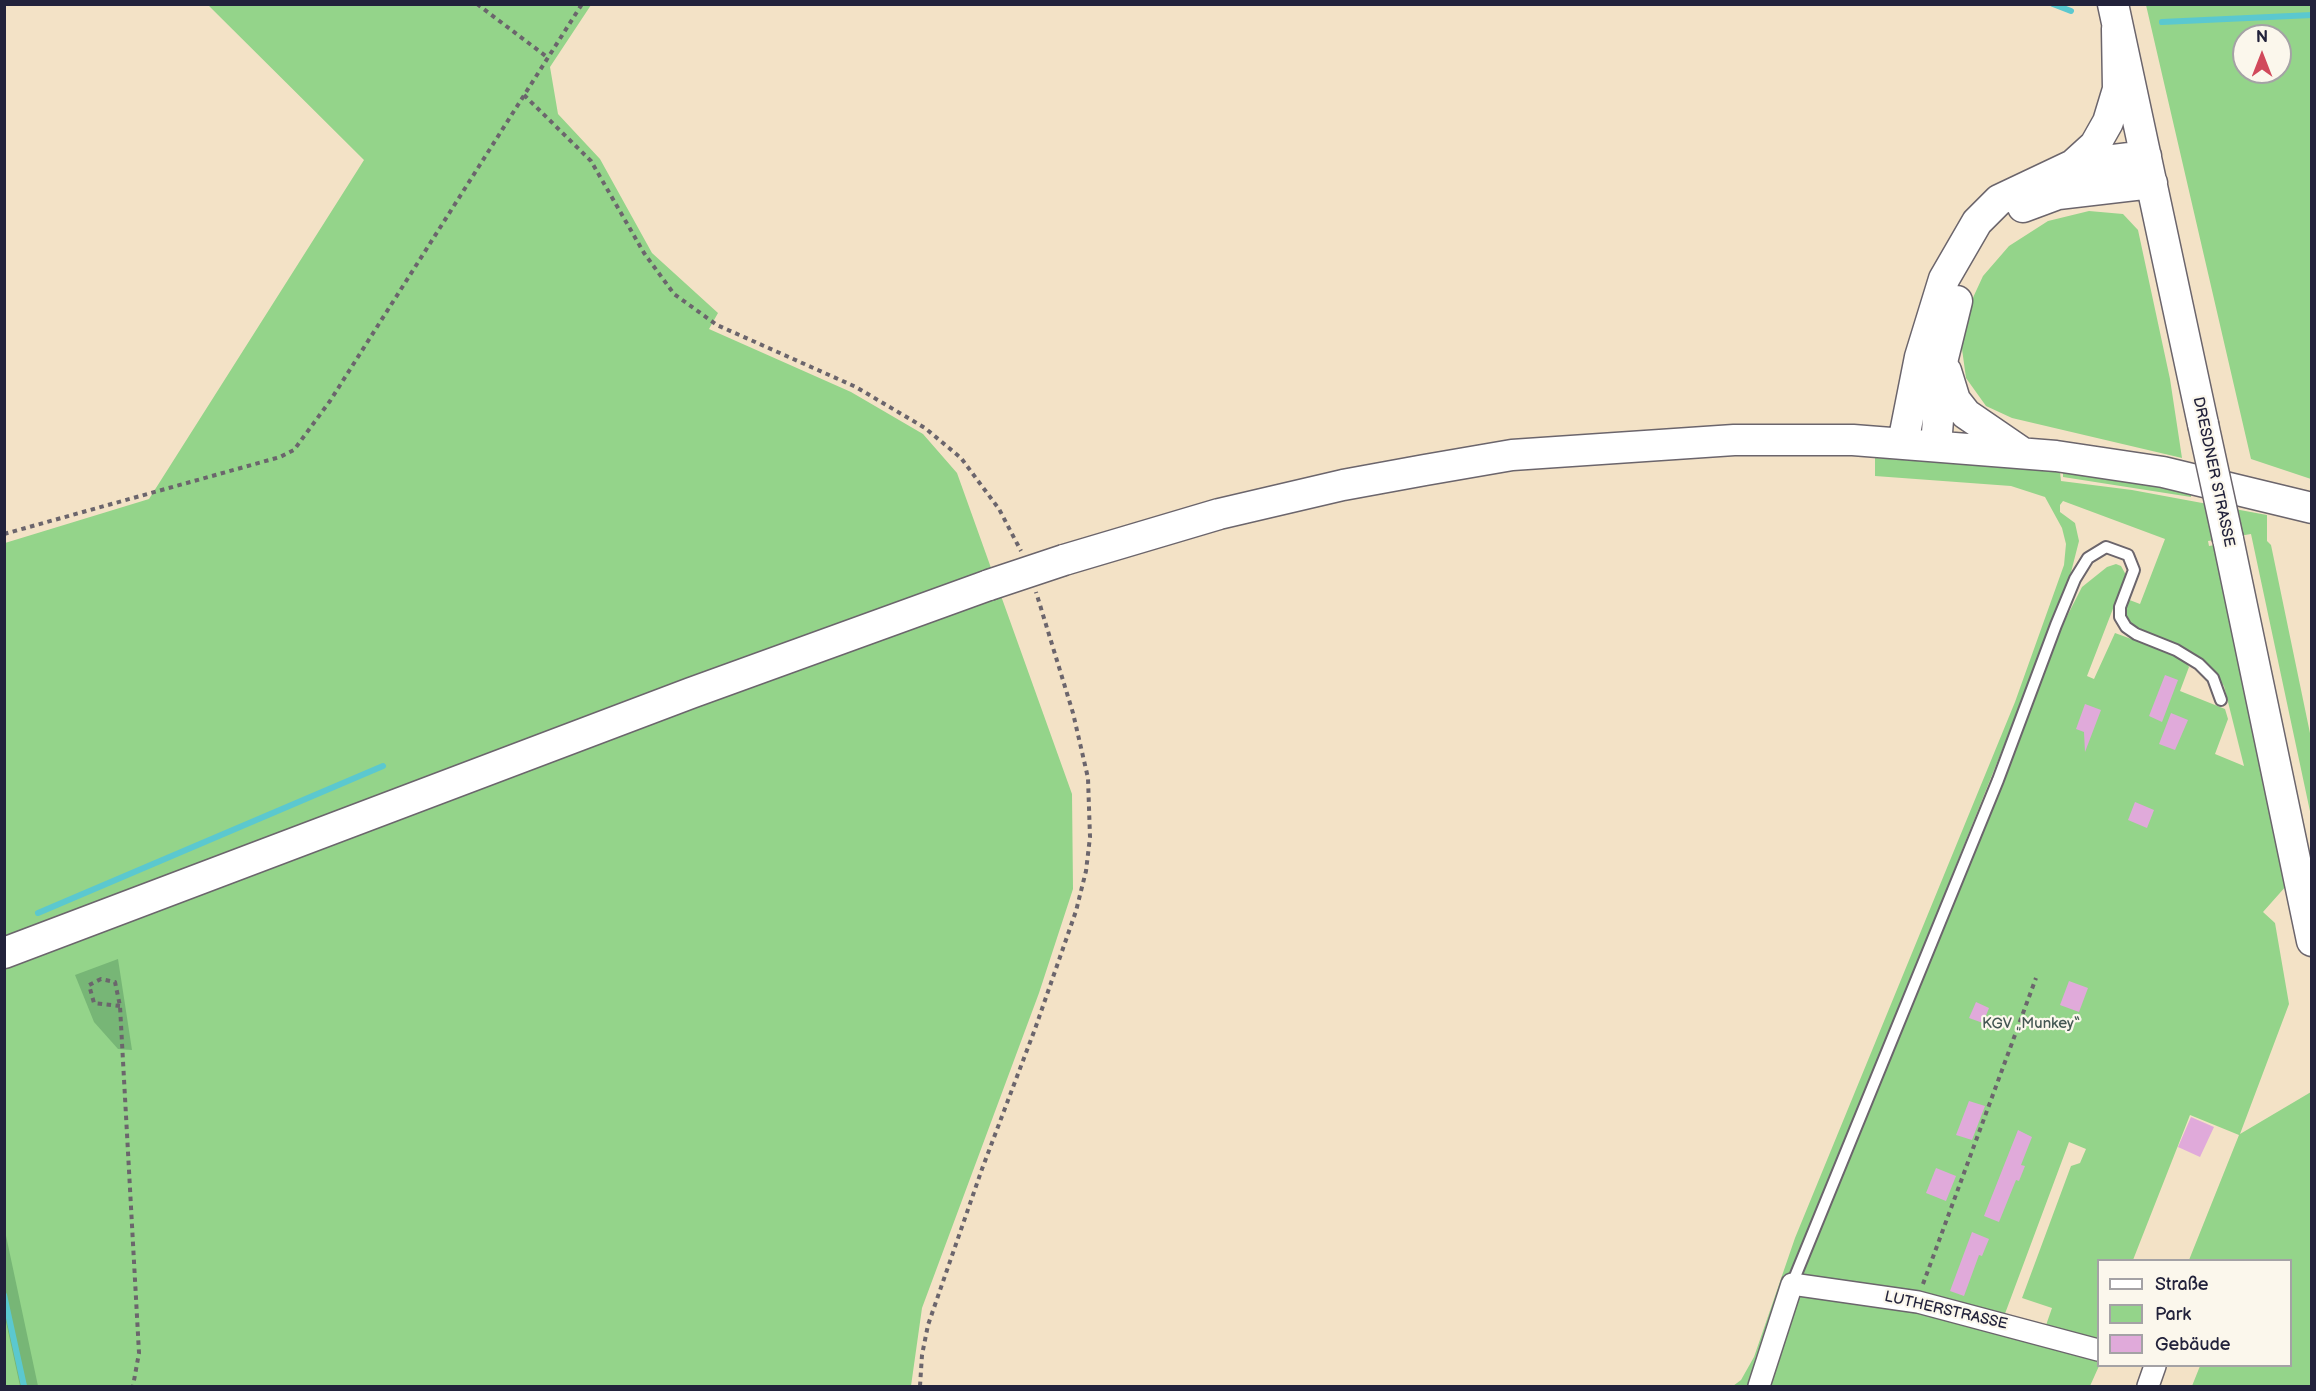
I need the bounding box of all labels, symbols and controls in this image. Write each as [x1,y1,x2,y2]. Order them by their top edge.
north arrow [2232,24,2292,84]
text: N [2256,28,2268,47]
street label: DRESDNER STRASSE [2188,395,2238,549]
park label: KGV „Munkey“ [1982,1015,2080,1033]
legend [2097,1259,2292,1367]
text: Straße [2155,1274,2208,1295]
street label: LUTHERSTRASSE [1883,1288,2009,1334]
text: Park [2155,1304,2191,1325]
text: Gebäude [2155,1334,2231,1355]

